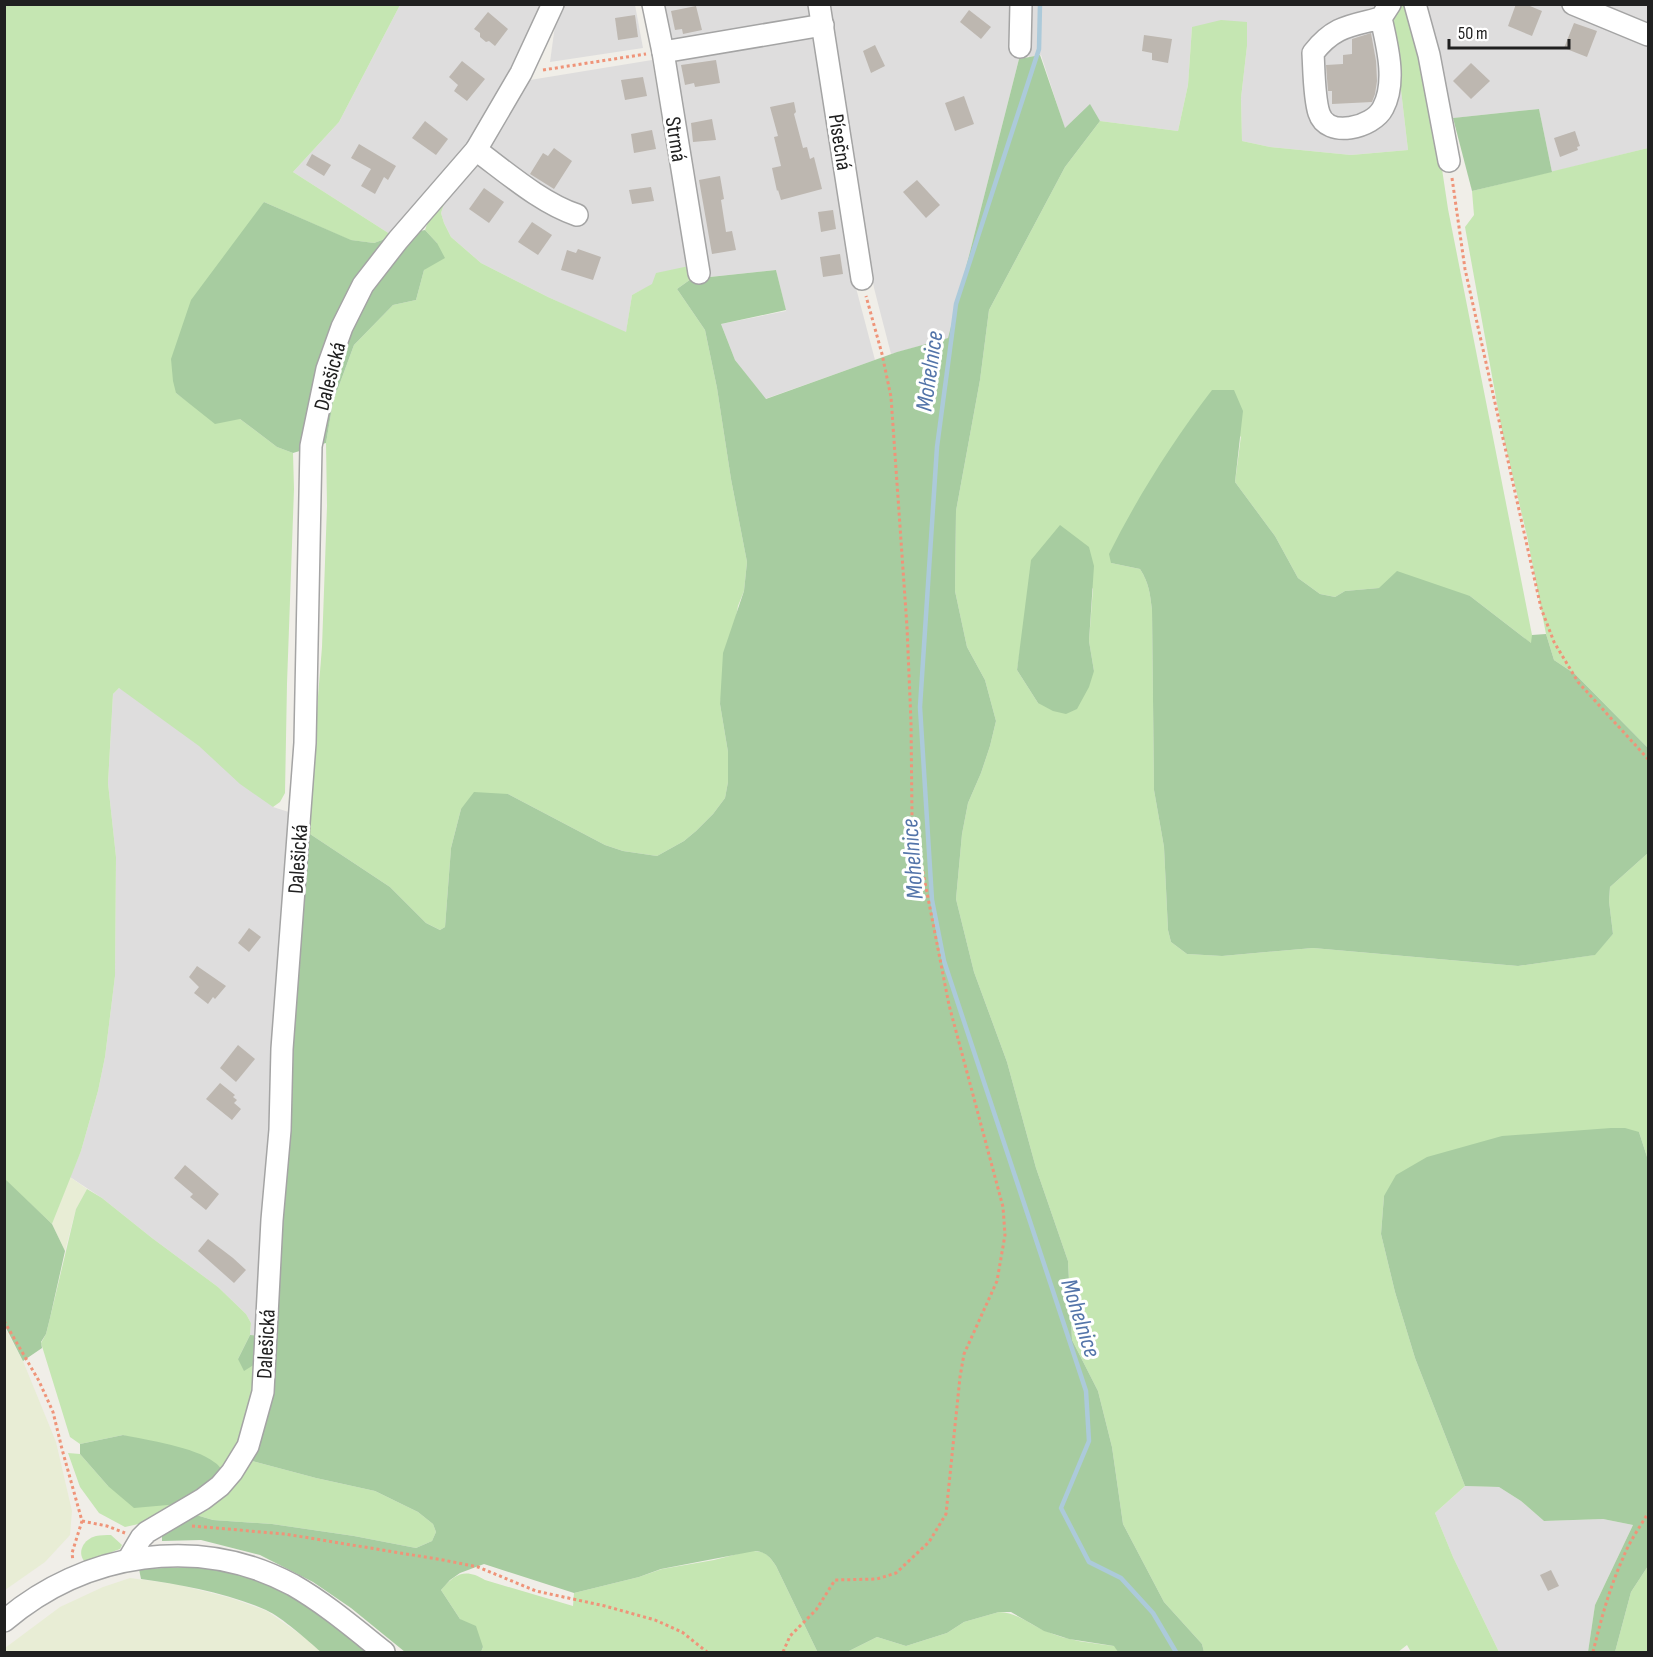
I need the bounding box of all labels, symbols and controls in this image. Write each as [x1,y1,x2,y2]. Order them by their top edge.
scale bar [1449,12,1569,50]
text: 50 m [1458,23,1488,44]
street label: Písečná [822,112,857,172]
street label: Strmá [659,115,692,164]
water label: Mohelnice [910,329,949,413]
street label: Dalešická [308,339,353,414]
water label: Mohelnice [895,818,930,900]
street label: Dalešická [283,823,314,895]
water label: Mohelnice [1054,1275,1107,1361]
street label: Dalešická [251,1309,282,1380]

